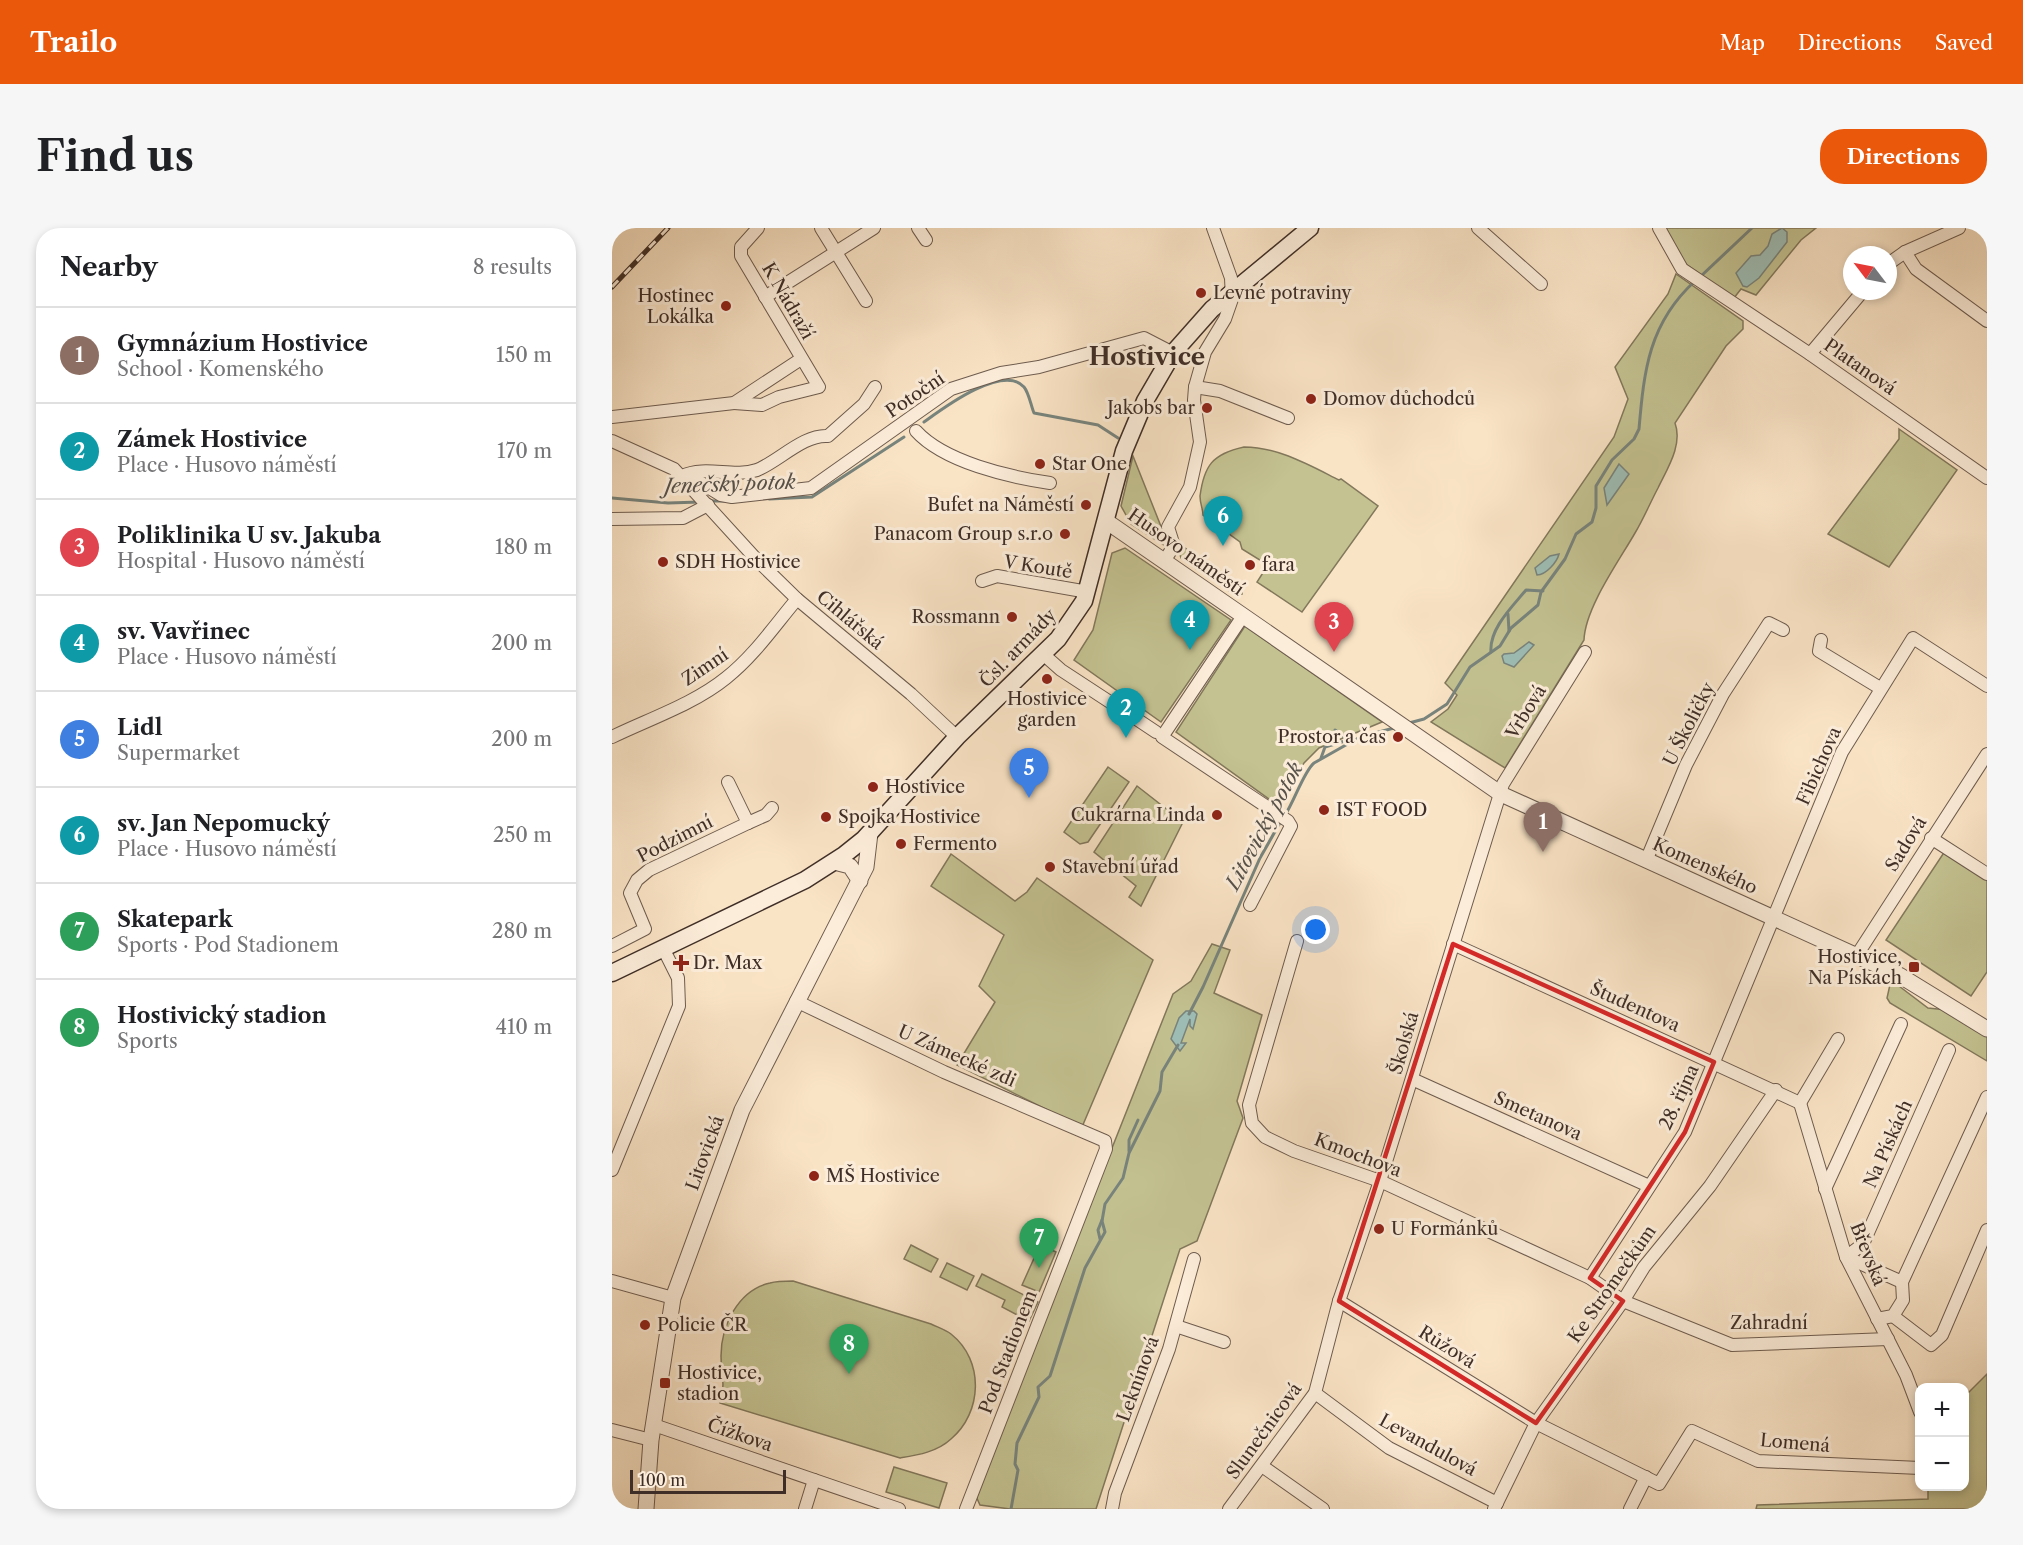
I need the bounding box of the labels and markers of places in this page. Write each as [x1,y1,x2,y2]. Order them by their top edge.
place label: Levné potraviny [1213,282,1352,304]
place label: Hostinec Lokálka [638,285,715,328]
marker: Levné potraviny [1194,286,1208,300]
marker: Hostinec Lokálka [719,299,733,313]
place label: Domov důchodců [1323,388,1475,410]
marker: Domov důchodců [1304,392,1318,406]
place label: Jakobs bar [1104,397,1195,419]
marker: Jakobs bar [1200,401,1214,415]
place label: Star One [1052,453,1127,475]
marker: Star One [1033,457,1047,471]
place label: Bufet na Náměstí [927,494,1075,516]
pin: 6 [1204,496,1242,546]
marker: Bufet na Náměstí [1079,498,1093,512]
place label: Panacom Group s.r.o [874,523,1053,545]
marker: Panacom Group s.r.o [1058,527,1072,541]
place label: SDH Hostivice [675,551,801,573]
place label: fara [1262,554,1295,576]
marker: SDH Hostivice [656,555,670,569]
marker: fara [1243,558,1257,572]
pin: 4 [1170,600,1210,650]
pin: 3 [1314,602,1354,652]
place label: Rossmann [911,606,1000,628]
marker: Rossmann [1005,610,1019,624]
marker: Hostivice garden [1040,672,1054,686]
place label: Hostivice garden [1007,688,1087,731]
pin: 2 [1106,688,1146,738]
place label: Prostor a čas [1278,726,1386,748]
marker: Prostor a čas [1391,730,1405,744]
pin: 5 [1010,748,1048,798]
place label: Hostivice [885,776,965,798]
marker: Hostivice [866,780,880,794]
place label: IST FOOD [1336,799,1427,821]
pin: 1 [1524,802,1562,852]
marker: IST FOOD [1317,803,1331,817]
place label: Cukrárna Linda [1071,804,1206,826]
place label: Spojka Hostivice [838,806,980,828]
marker: Cukrárna Linda [1210,808,1224,822]
marker: Spojka Hostivice [819,810,833,824]
place label: Fermento [913,833,997,855]
marker: Fermento [894,837,908,851]
place label: Stavební úřad [1062,856,1179,878]
marker: Stavební úřad [1043,860,1057,874]
place label: Hostivice, Na Pískách [1808,946,1902,989]
place label: Dr. Max [693,952,763,974]
marker: Dr. Max [674,956,688,970]
marker: Hostivice, Na Pískách [1907,960,1921,974]
place label: MŠ Hostivice [826,1163,940,1187]
marker: MŠ Hostivice [807,1169,821,1183]
pin: 7 [1020,1218,1058,1268]
place label: U Formánků [1391,1218,1498,1240]
marker: U Formánků [1372,1222,1386,1236]
place label: Policie ČR [657,1312,748,1336]
marker: Policie ČR [638,1318,652,1332]
pin: 8 [830,1324,868,1374]
place label: Hostivice, stadion [677,1362,762,1405]
marker: Hostivice, stadion [658,1376,672,1390]

